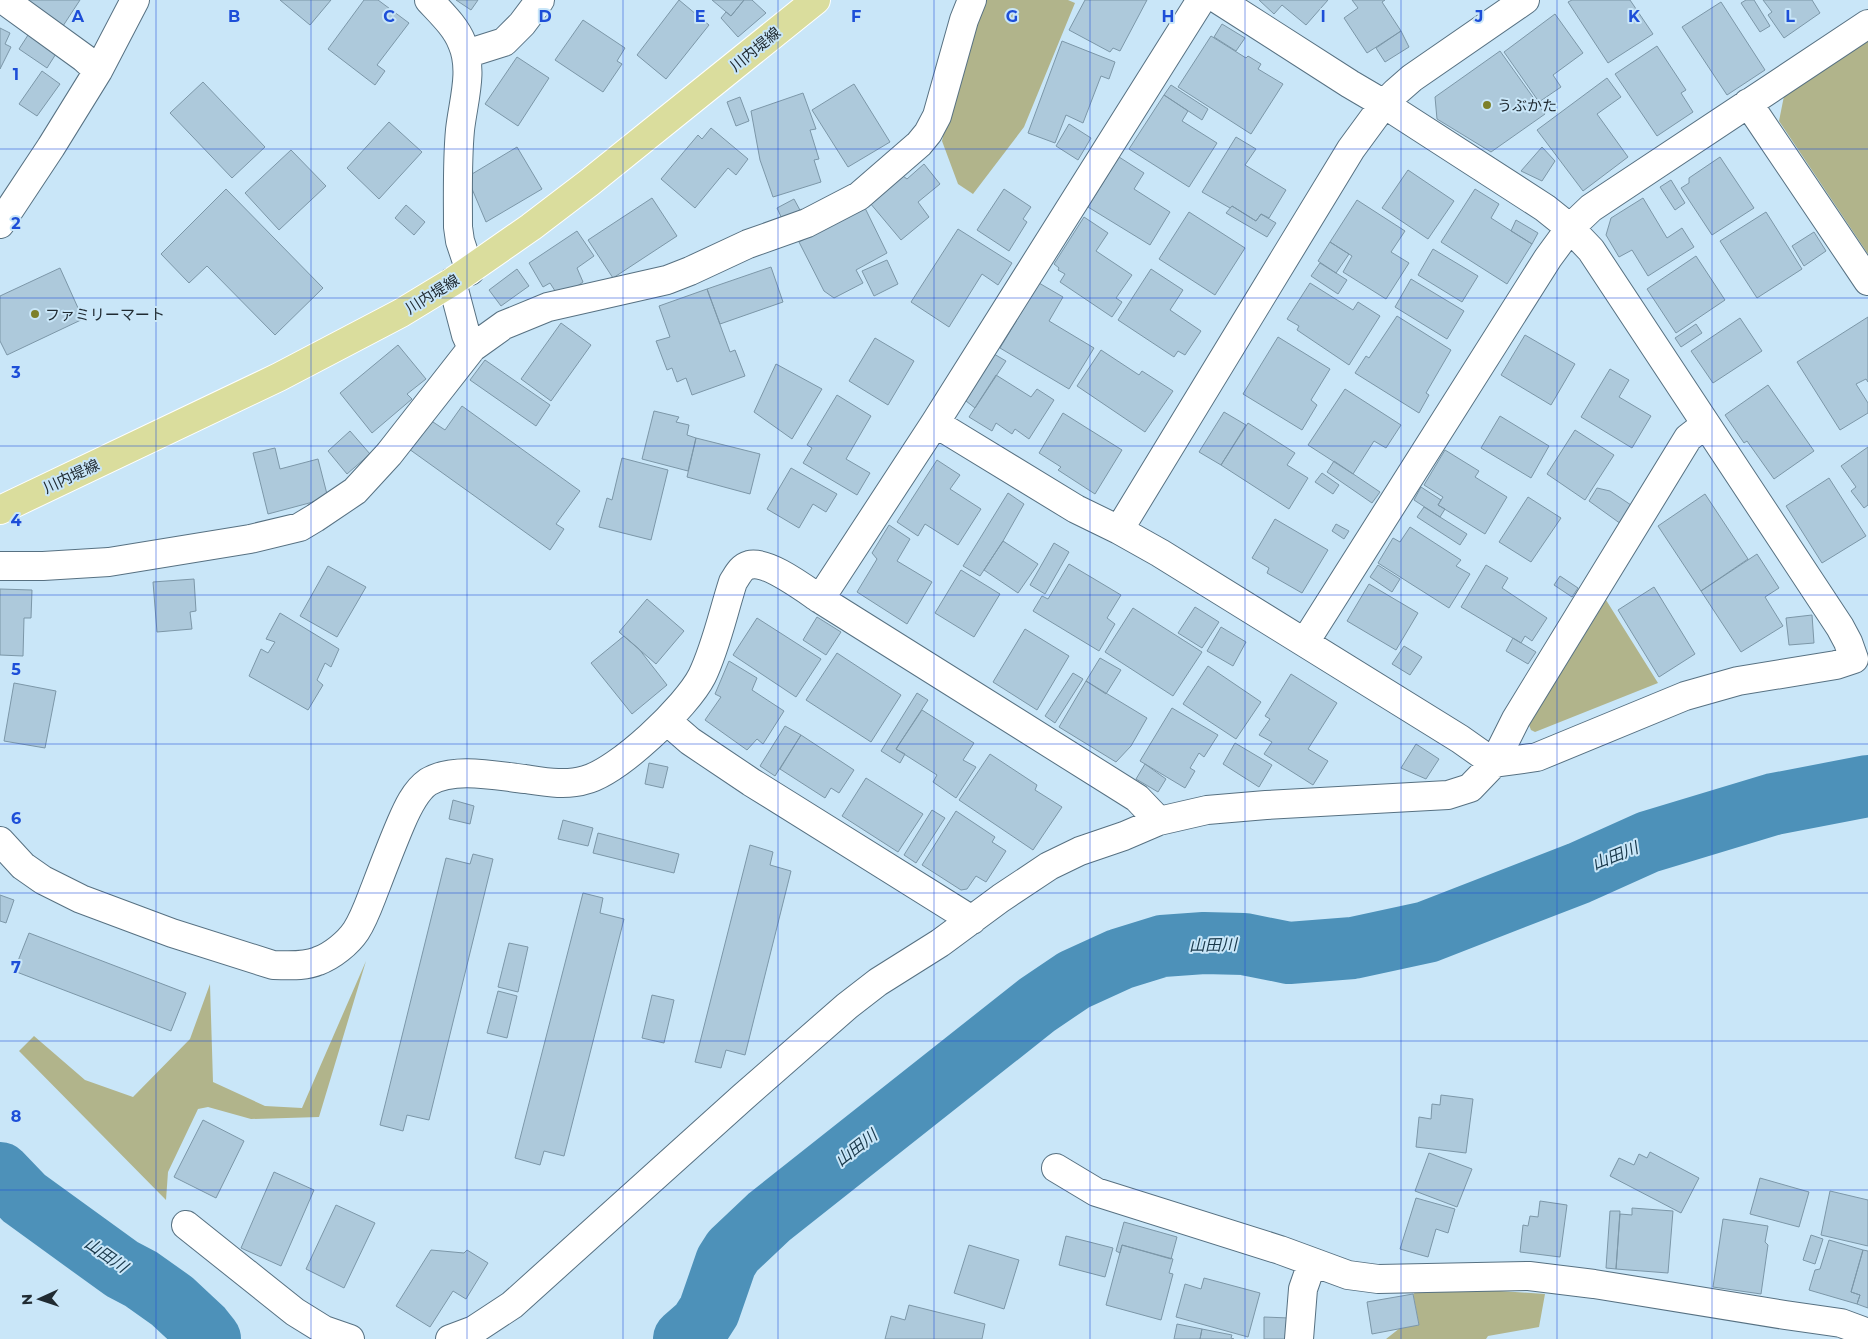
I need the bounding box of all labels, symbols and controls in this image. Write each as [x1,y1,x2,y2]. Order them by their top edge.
text: A [71,7,85,26]
text: B [228,7,240,26]
text: C [383,7,395,26]
text: D [538,7,552,26]
text: E [695,7,705,26]
text: F [851,7,861,26]
text: G [1006,7,1018,26]
text: H [1162,7,1174,26]
text: I [1320,7,1326,26]
text: J [1474,7,1483,26]
text: K [1628,7,1641,26]
text: L [1785,7,1795,26]
street label: 川内堤線 [726,23,784,75]
text: 1 [13,65,19,84]
place label: うぶかた [1497,96,1557,115]
marker: うぶかた [1481,99,1493,111]
text: 2 [11,214,21,233]
street label: 川内堤線 [402,270,462,318]
place label: ファミリーマート [45,305,165,324]
marker: ファミリーマート [29,308,41,320]
text: 3 [10,363,21,382]
street label: 川内堤線 [40,455,102,497]
text: 4 [10,511,22,530]
text: 5 [11,660,21,679]
text: 6 [11,809,21,828]
water label: 山田川 [1589,837,1643,874]
water label: 山田川 [1189,935,1239,955]
text: 7 [11,958,21,977]
text: 8 [11,1107,21,1126]
water label: 山田川 [831,1125,882,1170]
water label: 山田川 [81,1233,133,1278]
north arrow [15,1274,65,1324]
text: N [18,1294,36,1306]

